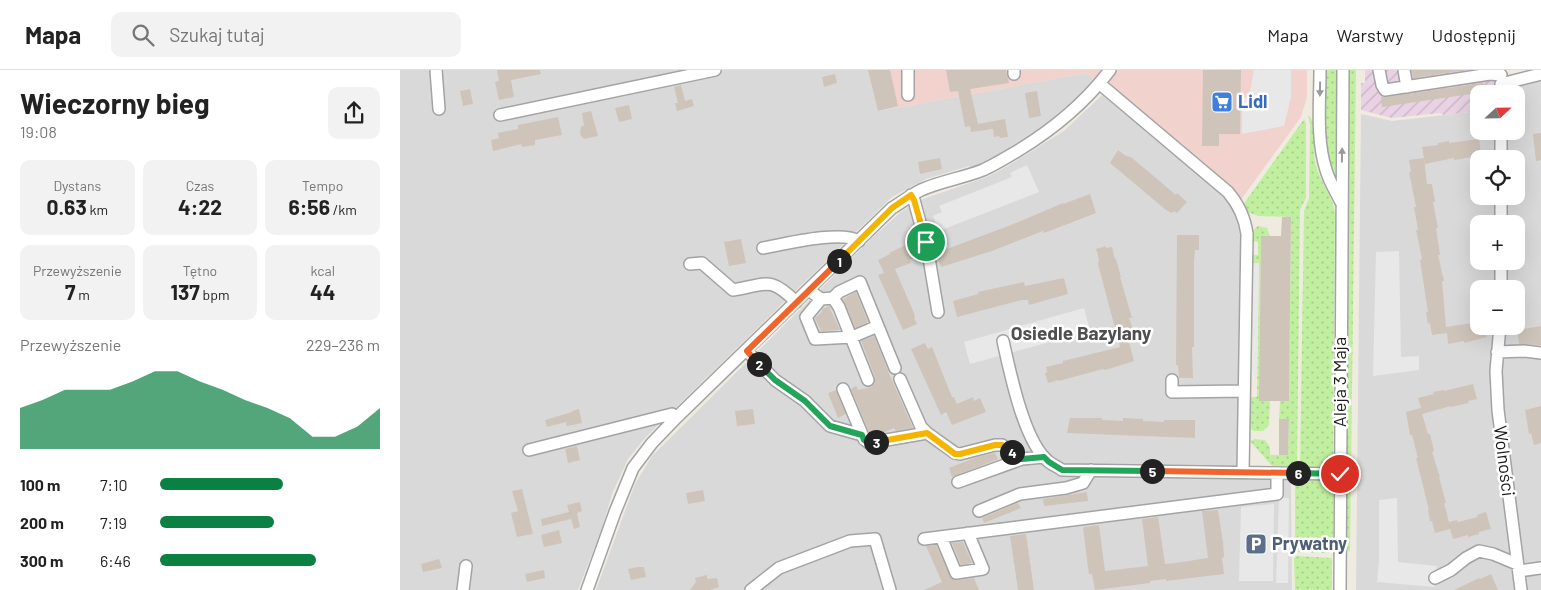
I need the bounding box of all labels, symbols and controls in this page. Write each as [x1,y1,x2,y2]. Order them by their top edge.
search box [111,12,461,57]
text: Mapa [25,20,81,49]
icon: search [129,21,157,49]
text: Szukaj tutaj [169,23,265,46]
text: Mapa [1267,24,1308,46]
text: Warstwy [1336,24,1404,46]
text: Udostępnij [1432,24,1516,46]
one-way arrow [1316,81,1324,97]
north arrow [1470,85,1525,140]
map controls [1470,85,1525,335]
text: Wieczorny bieg [20,86,210,120]
button: share [328,87,380,139]
supermarket icon: Lidl [1210,90,1234,114]
place label: Lidl [1238,90,1267,112]
text: 19:08 [20,122,57,141]
one-way arrow [1338,146,1346,162]
button: locate [1470,150,1525,205]
text: Dystans [53,177,101,194]
text: Czas [186,177,214,194]
text: Tempo [302,177,343,194]
text: 0.63 [46,194,87,219]
text: 4:22 [178,194,222,219]
text: 6:56 [288,194,330,219]
text: km [87,201,108,218]
text: /km [330,201,357,218]
button: + [1470,215,1525,270]
pin [905,221,947,263]
icon: arrive [912,228,940,256]
pin: 1 [826,248,852,274]
text: 1 [837,253,842,270]
text: Przewyższenie [33,262,122,279]
text: Tętno [183,262,217,279]
text: kcal [310,262,335,279]
text: 7 [65,279,75,304]
text: 137 [171,279,200,304]
text: 44 [310,279,335,304]
button: − [1470,280,1525,335]
text: m [75,286,90,303]
text: bpm [200,286,229,303]
district label: Osiedle Bazylany [1011,321,1152,344]
text: Przewyższenie [20,335,121,354]
text: 229–236 m [306,335,380,354]
street label: Aleja 3 Maja [1328,337,1350,427]
pin: 2 [746,352,772,376]
text: 2 [756,356,763,373]
street label: Wolności [1490,424,1520,497]
pin: 3 [864,430,888,454]
text: 3 [873,434,880,451]
pin: 4 [1000,440,1024,464]
text: 4 [1008,444,1017,461]
pin [1319,453,1361,495]
pin: 5 [1140,458,1164,484]
pin: 6 [1286,460,1310,486]
icon: check [1326,460,1354,488]
text: 5 [1149,463,1156,480]
text: 6 [1295,465,1302,482]
text: 100 m [20,475,60,494]
text: 7:10 [100,475,128,494]
text: 200 m [20,513,64,532]
text: 7:19 [100,513,127,532]
parking icon: Prywatny [1244,532,1268,556]
place label: Prywatny [1272,532,1347,554]
text: 300 m [20,551,63,570]
text: 6:46 [100,551,131,570]

